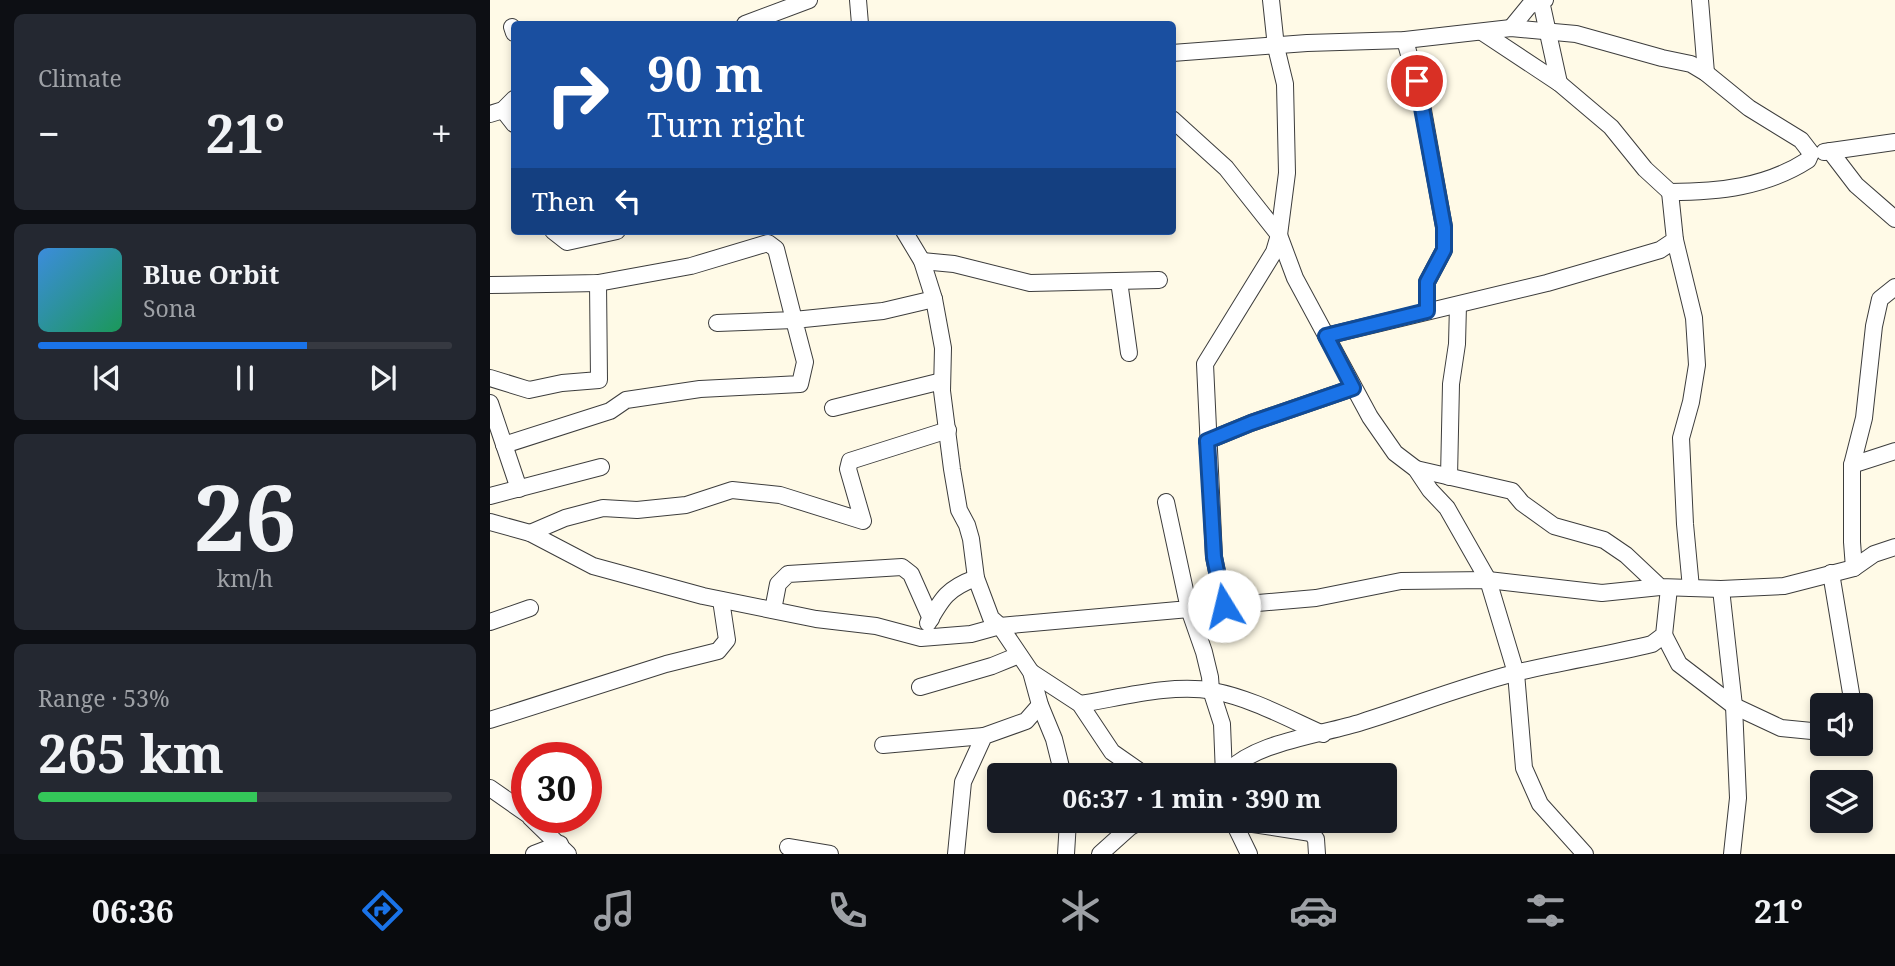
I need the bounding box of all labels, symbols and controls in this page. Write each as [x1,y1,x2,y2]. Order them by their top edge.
text: 90 m [647,40,763,106]
icon: right [532,49,623,140]
pin [1387,51,1447,111]
text: Climate [38,62,122,94]
icon: arrive [1398,62,1436,100]
text: 21° [206,97,285,168]
text: Turn right [647,103,805,146]
text: − [38,107,60,159]
text: + [431,107,452,159]
icon: left [609,182,647,220]
text: Then [532,183,595,219]
text: Blue Orbit [143,256,279,292]
text: Sona [143,292,197,324]
icon: previous [88,359,126,397]
icon: pause [226,359,264,397]
icon: next [364,359,402,397]
text: 26 [194,454,296,578]
text: km/h [217,562,273,594]
position arrow [1187,569,1261,643]
text: Range · 53% [38,682,170,714]
map controls [1810,693,1873,833]
button: sound [1810,693,1873,756]
text: 265 km [38,717,224,788]
speed limit sign: 30 [511,742,602,833]
button: layers [1810,770,1873,833]
text: 06:37 · 1 min · 390 m [1062,780,1322,816]
icon: directions [358,886,407,935]
icon: music [590,886,639,935]
icon: phone [823,886,872,935]
icon: climate [1056,886,1105,935]
icon: car [1289,886,1338,935]
icon: filters [1521,886,1570,935]
text: 06:36 [92,889,174,932]
text: 21° [1754,889,1803,932]

